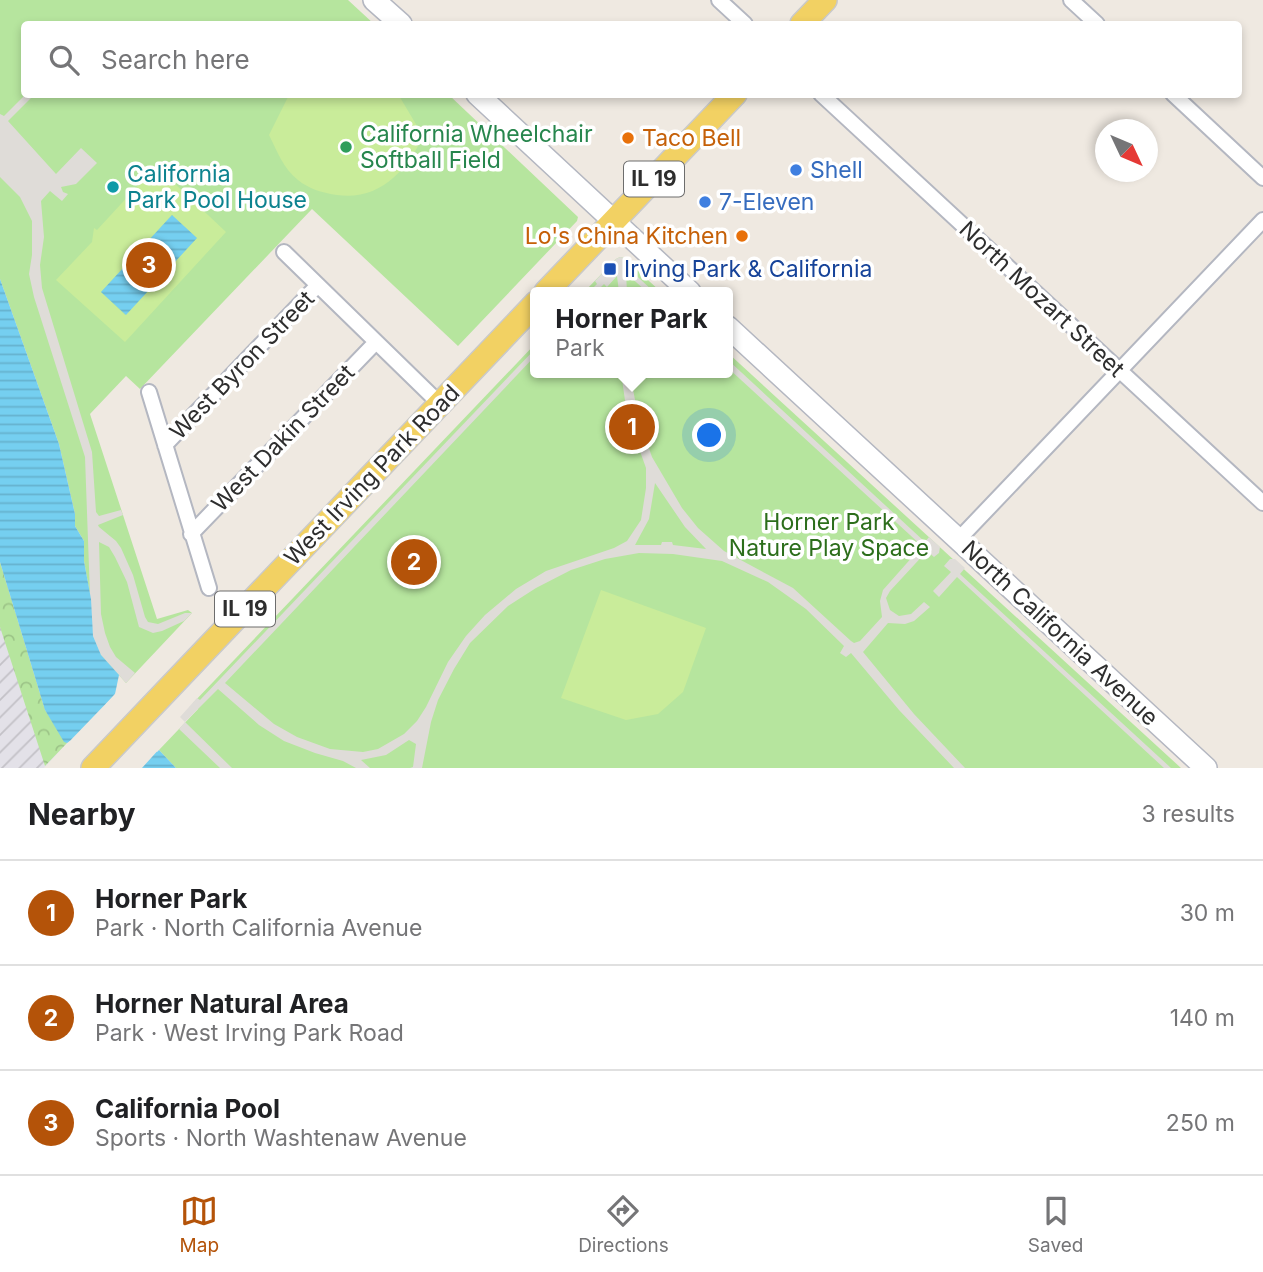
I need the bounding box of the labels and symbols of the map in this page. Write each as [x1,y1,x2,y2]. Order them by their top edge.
north arrow [1095,119,1158,182]
place label: California Wheelchair Softball Field [360,120,593,174]
place label: Taco Bell [642,124,741,152]
marker: Taco Bell [620,130,636,146]
marker: California Wheelchair Softball Field [338,139,354,155]
place label: Shell [810,156,863,184]
place label: California Park Pool House [127,160,307,214]
road number: IL 19 [624,162,684,196]
marker: Shell [788,162,804,178]
marker: California Park Pool House [105,179,121,195]
place label: 7-Eleven [719,188,814,216]
marker: 7-Eleven [697,194,713,210]
street label: North Mozart Street [954,215,1131,383]
place label: Lo's China Kitchen [525,222,728,250]
marker: Lo's China Kitchen [734,228,750,244]
pin: 3 [126,239,172,291]
place label: Irving Park & California [624,255,872,283]
marker: Irving Park & California [602,261,618,277]
street label: West Byron Street [164,284,320,445]
street label: West Dakin Street [206,358,361,517]
street label: West Irving Park Road [279,379,465,571]
pin: 1 [609,401,655,453]
your location [692,418,726,452]
park label: Horner Park Nature Play Space [729,508,929,562]
street label: North California Avenue [956,535,1164,731]
pin: 2 [391,536,437,588]
road number: IL 19 [215,592,275,626]

